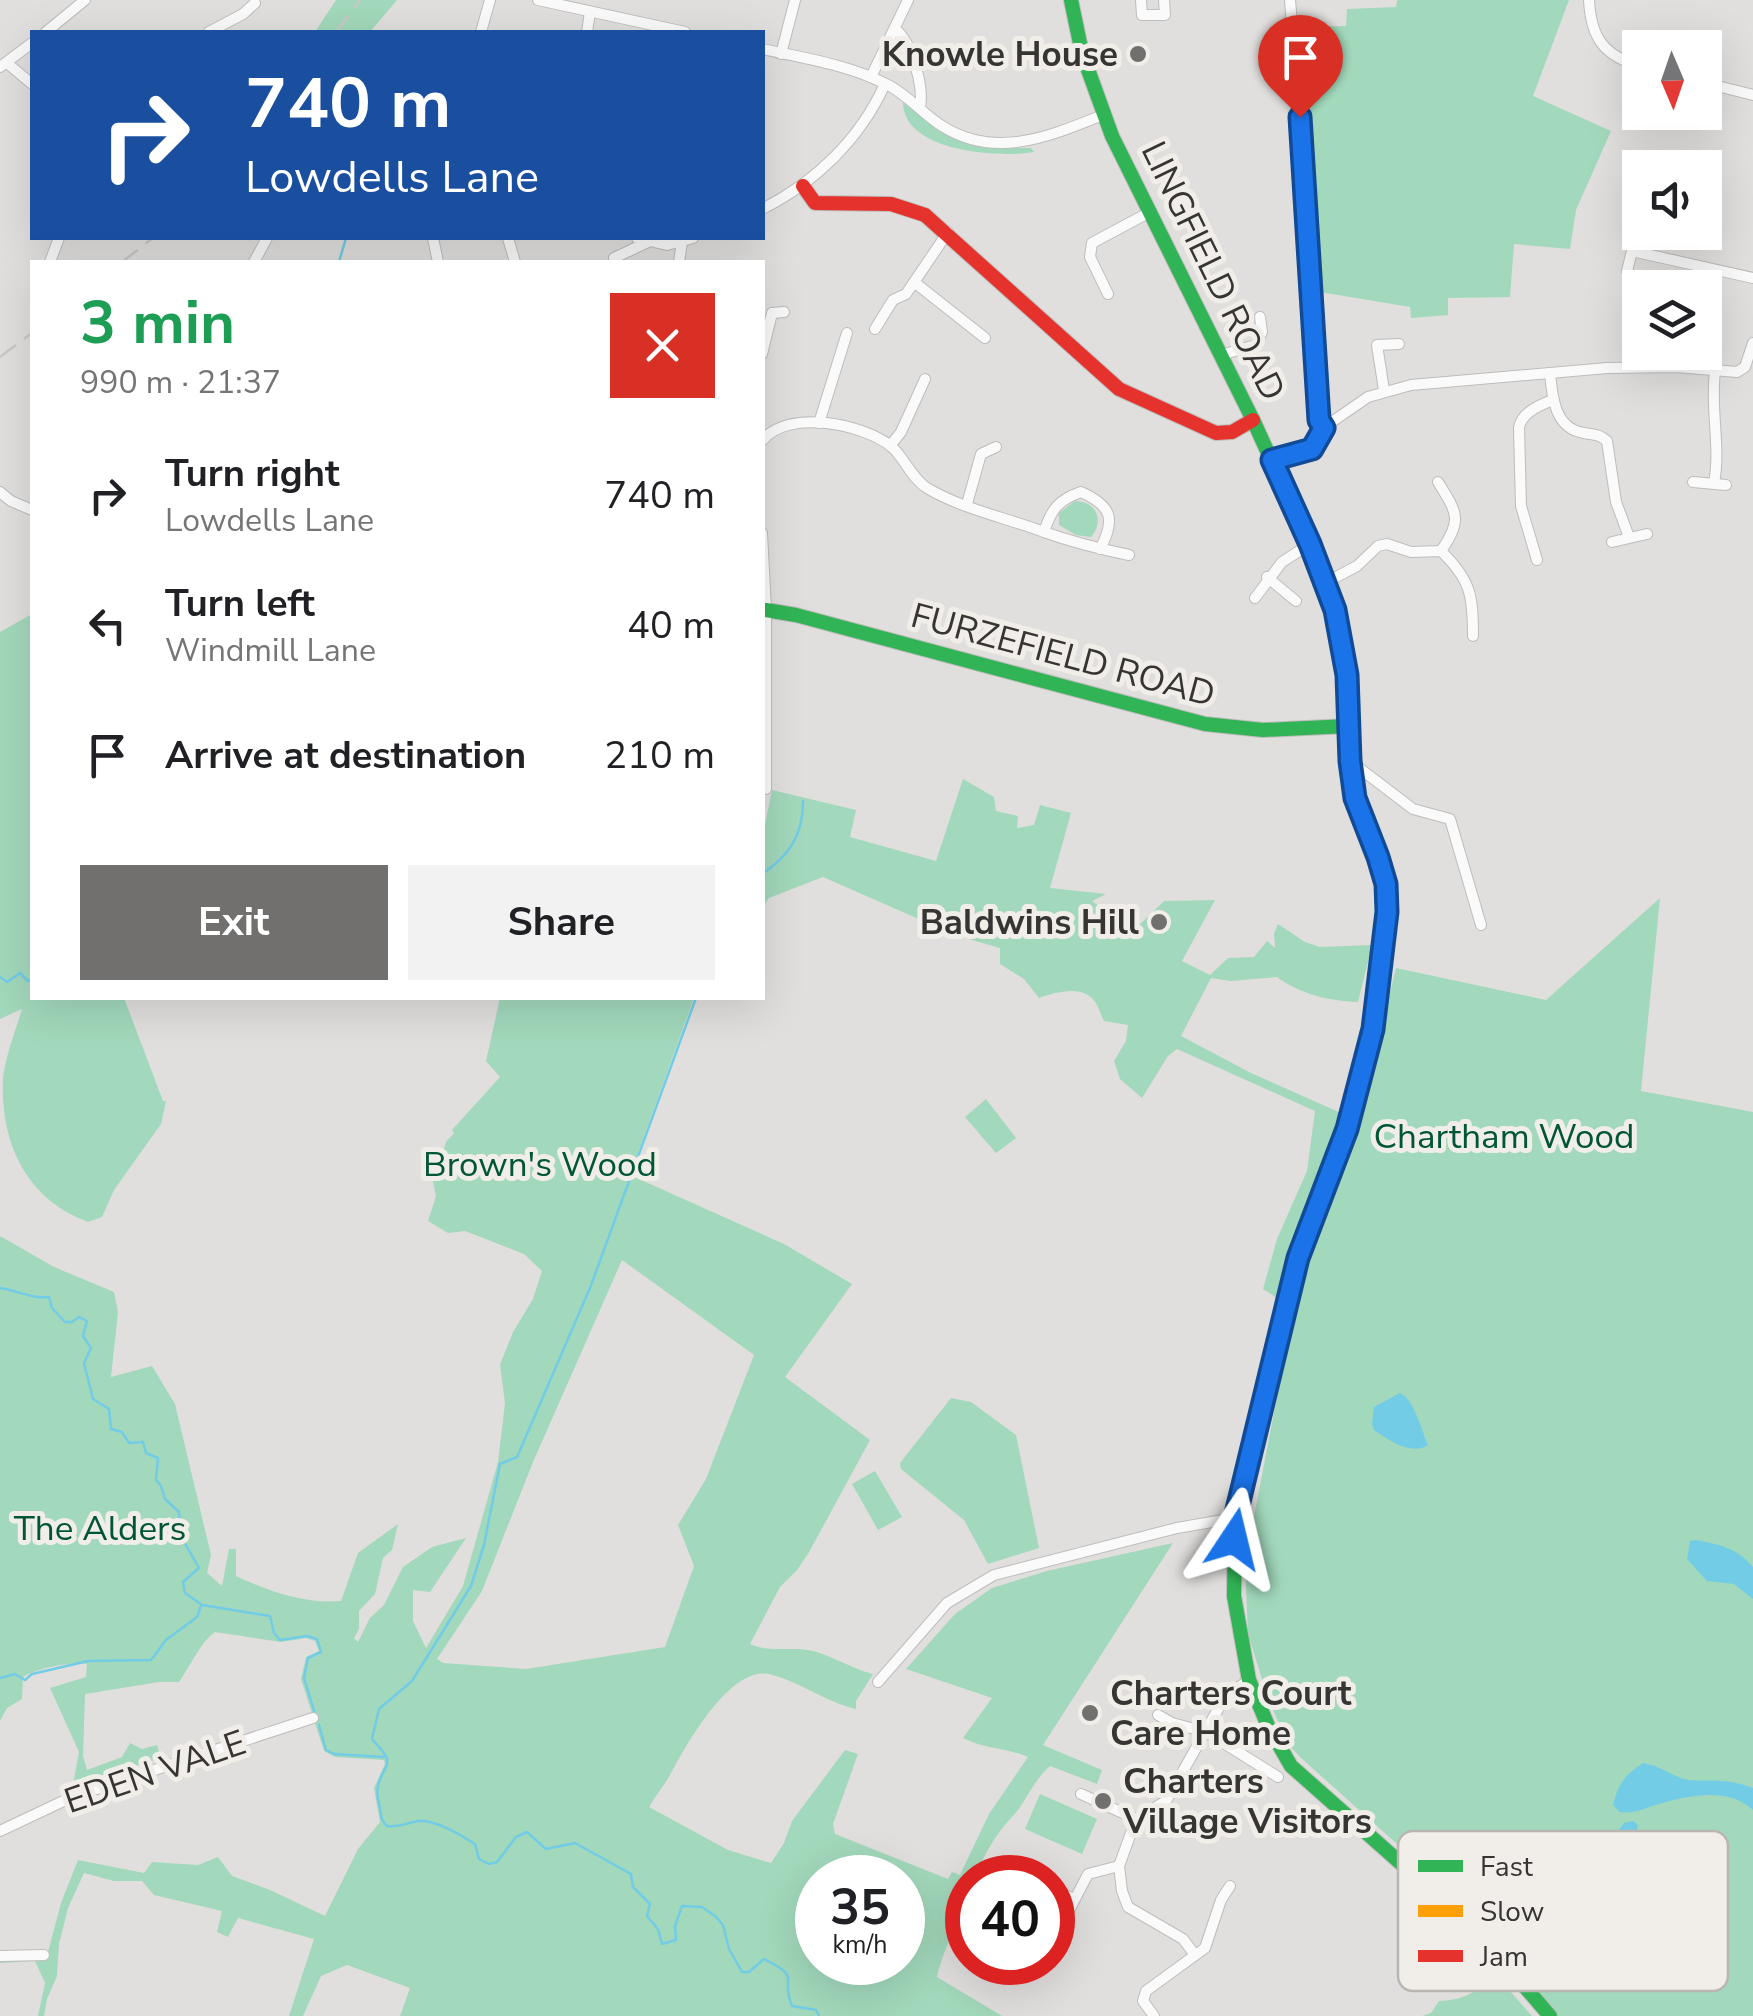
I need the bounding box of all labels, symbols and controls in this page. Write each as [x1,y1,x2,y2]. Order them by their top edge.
pin [1258,15,1343,118]
icon: arrive [1273,30,1328,85]
north arrow [1622,30,1722,130]
map controls [1622,30,1722,370]
place label: Knowle House [882,31,1118,78]
marker: Knowle House [1127,43,1149,65]
text: 740 m [245,56,451,152]
icon: right [80,70,210,200]
street label: LINGFIELD ROAD [1130,134,1296,408]
text: Lowdells Lane [245,147,539,208]
button: sound [1622,150,1722,250]
button: layers [1622,270,1722,370]
text: 3 min [80,282,235,364]
button: close [610,293,715,398]
text: 990 m · 21:37 [80,361,281,404]
text: Turn right [165,448,340,499]
icon: right [80,468,135,523]
text: 740 m [604,470,715,521]
text: Lowdells Lane [165,499,374,542]
text: Turn left [165,578,315,629]
street label: FURZEFIELD ROAD [906,592,1220,718]
icon: left [80,598,135,653]
text: 40 m [627,600,715,651]
text: Windmill Lane [165,629,376,672]
icon: arrive [80,728,135,783]
text: Arrive at destination [165,730,526,781]
text: 210 m [604,730,715,781]
button: Exit [80,865,388,980]
button: Share [408,865,715,980]
place label: Baldwins Hill [920,899,1139,946]
marker: Baldwins Hill [1148,911,1170,933]
park label: Chartham Wood [1374,1113,1634,1160]
park label: Brown's Wood [423,1141,657,1188]
position arrow [1182,1487,1286,1591]
park label: The Alders [14,1505,186,1552]
place label: Charters Court Care Home [1110,1670,1352,1757]
marker: Charters Court Care Home [1079,1702,1101,1724]
street label: EDEN VALE [58,1719,252,1825]
place label: Charters Village Visitors [1122,1758,1372,1845]
marker: Charters Village Visitors [1092,1790,1114,1812]
legend [1398,1831,1728,1991]
text: Fast [1480,1848,1533,1886]
speed limit sign: 40 [945,1855,1075,1985]
text: 35 [830,1873,890,1942]
text: Slow [1480,1893,1544,1931]
text: km/h [832,1928,888,1962]
text: Jam [1479,1938,1528,1976]

